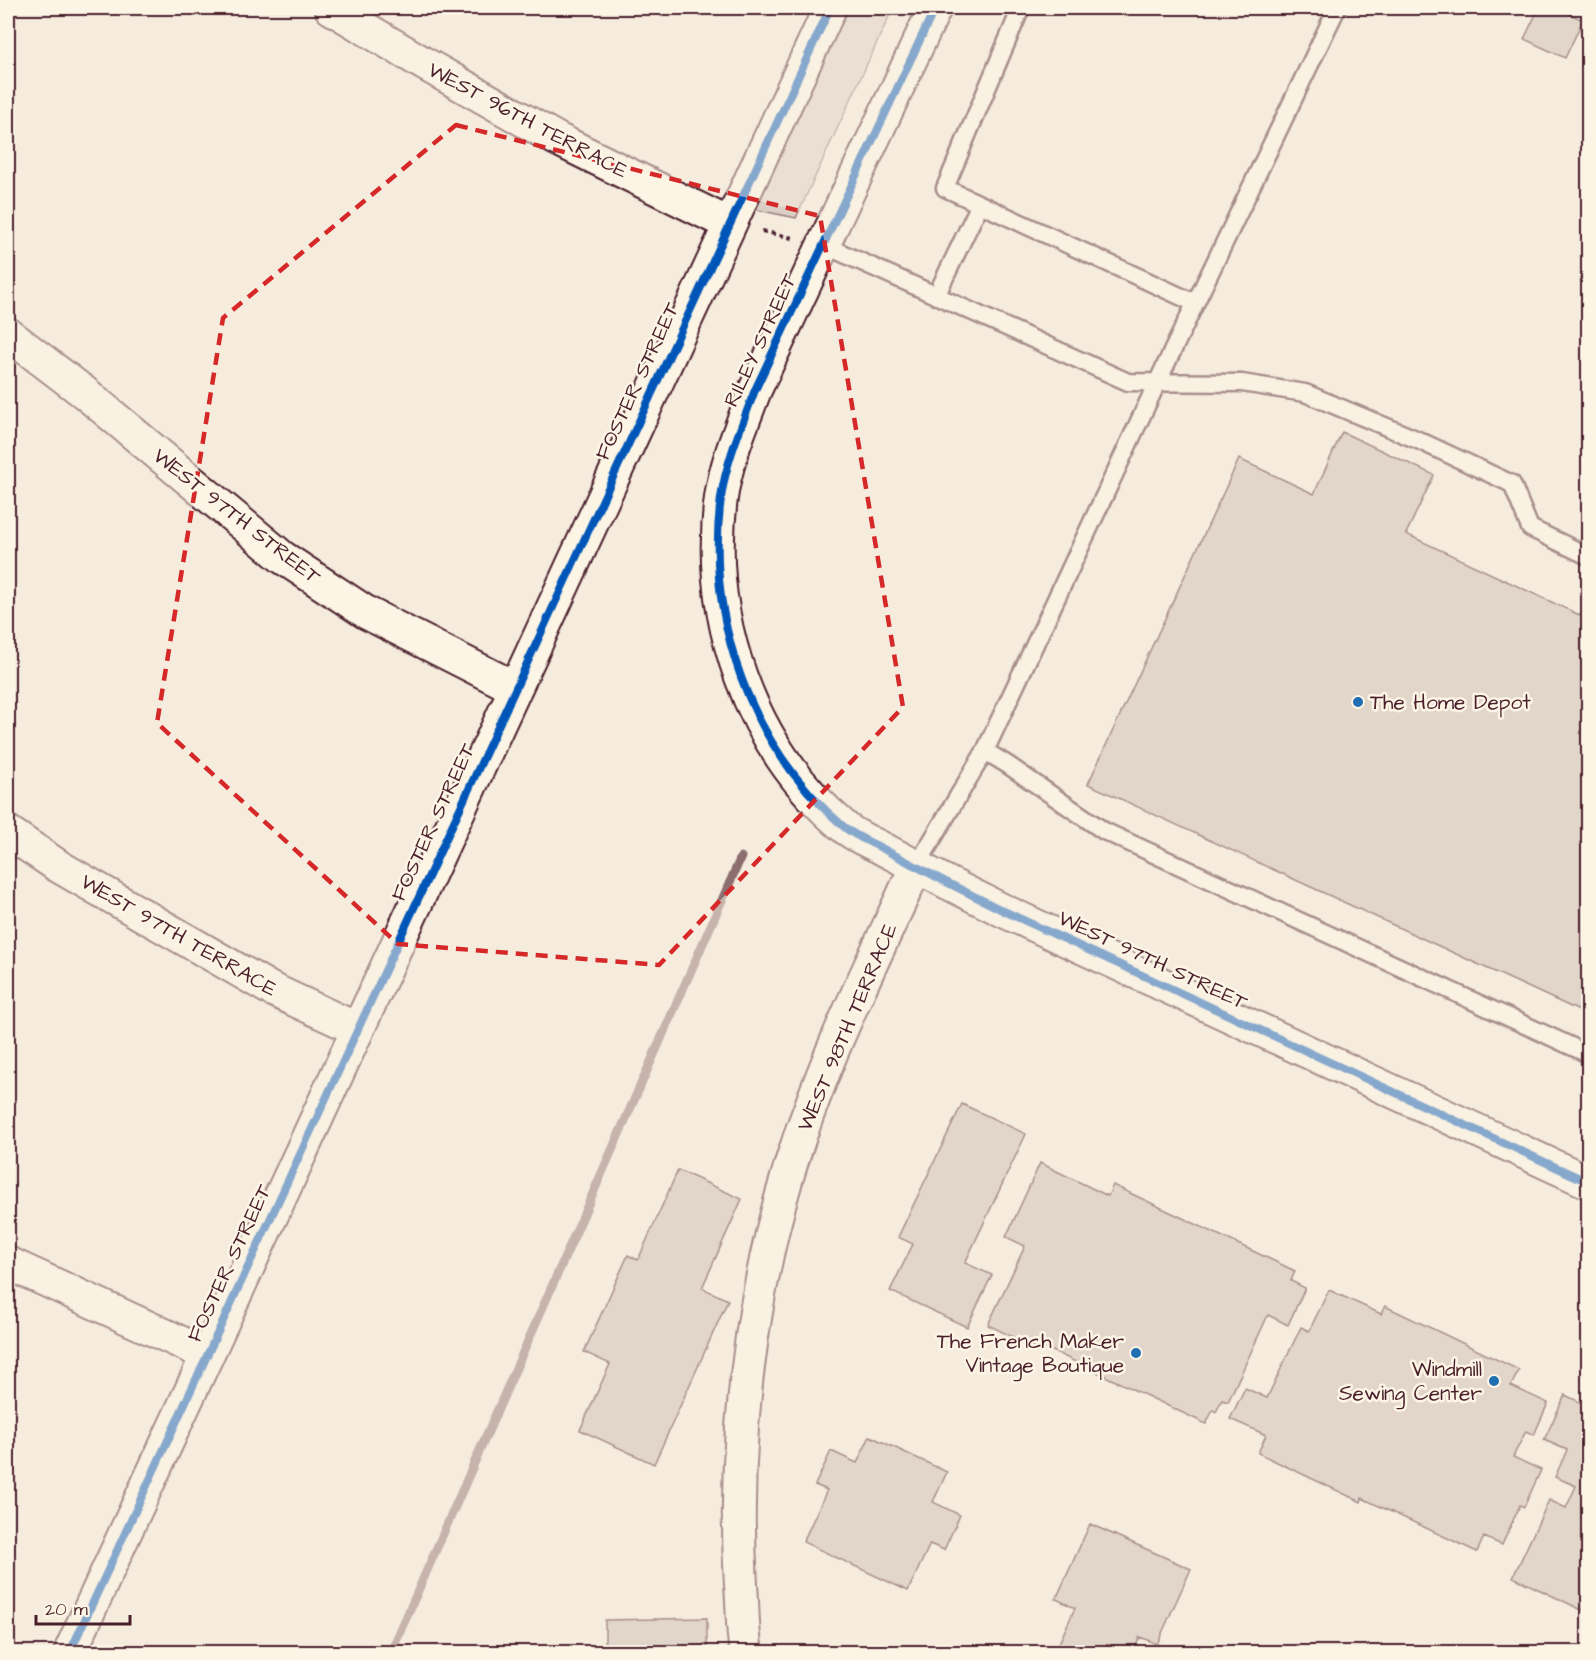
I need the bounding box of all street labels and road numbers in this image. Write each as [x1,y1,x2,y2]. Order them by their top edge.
street label: WEST 96TH TERRACE [423,55,633,186]
street label: RILEY STREET [717,268,804,412]
street label: FOSTER STREET [588,297,687,465]
street label: WEST 97TH STREET [147,442,327,592]
street label: FOSTER STREET [384,738,483,906]
street label: WEST 97TH TERRACE [75,867,283,1004]
street label: WEST 97TH STREET [1053,904,1253,1017]
street label: WEST 98TH TERRACE [791,918,905,1136]
street label: FOSTER STREET [180,1179,279,1347]

